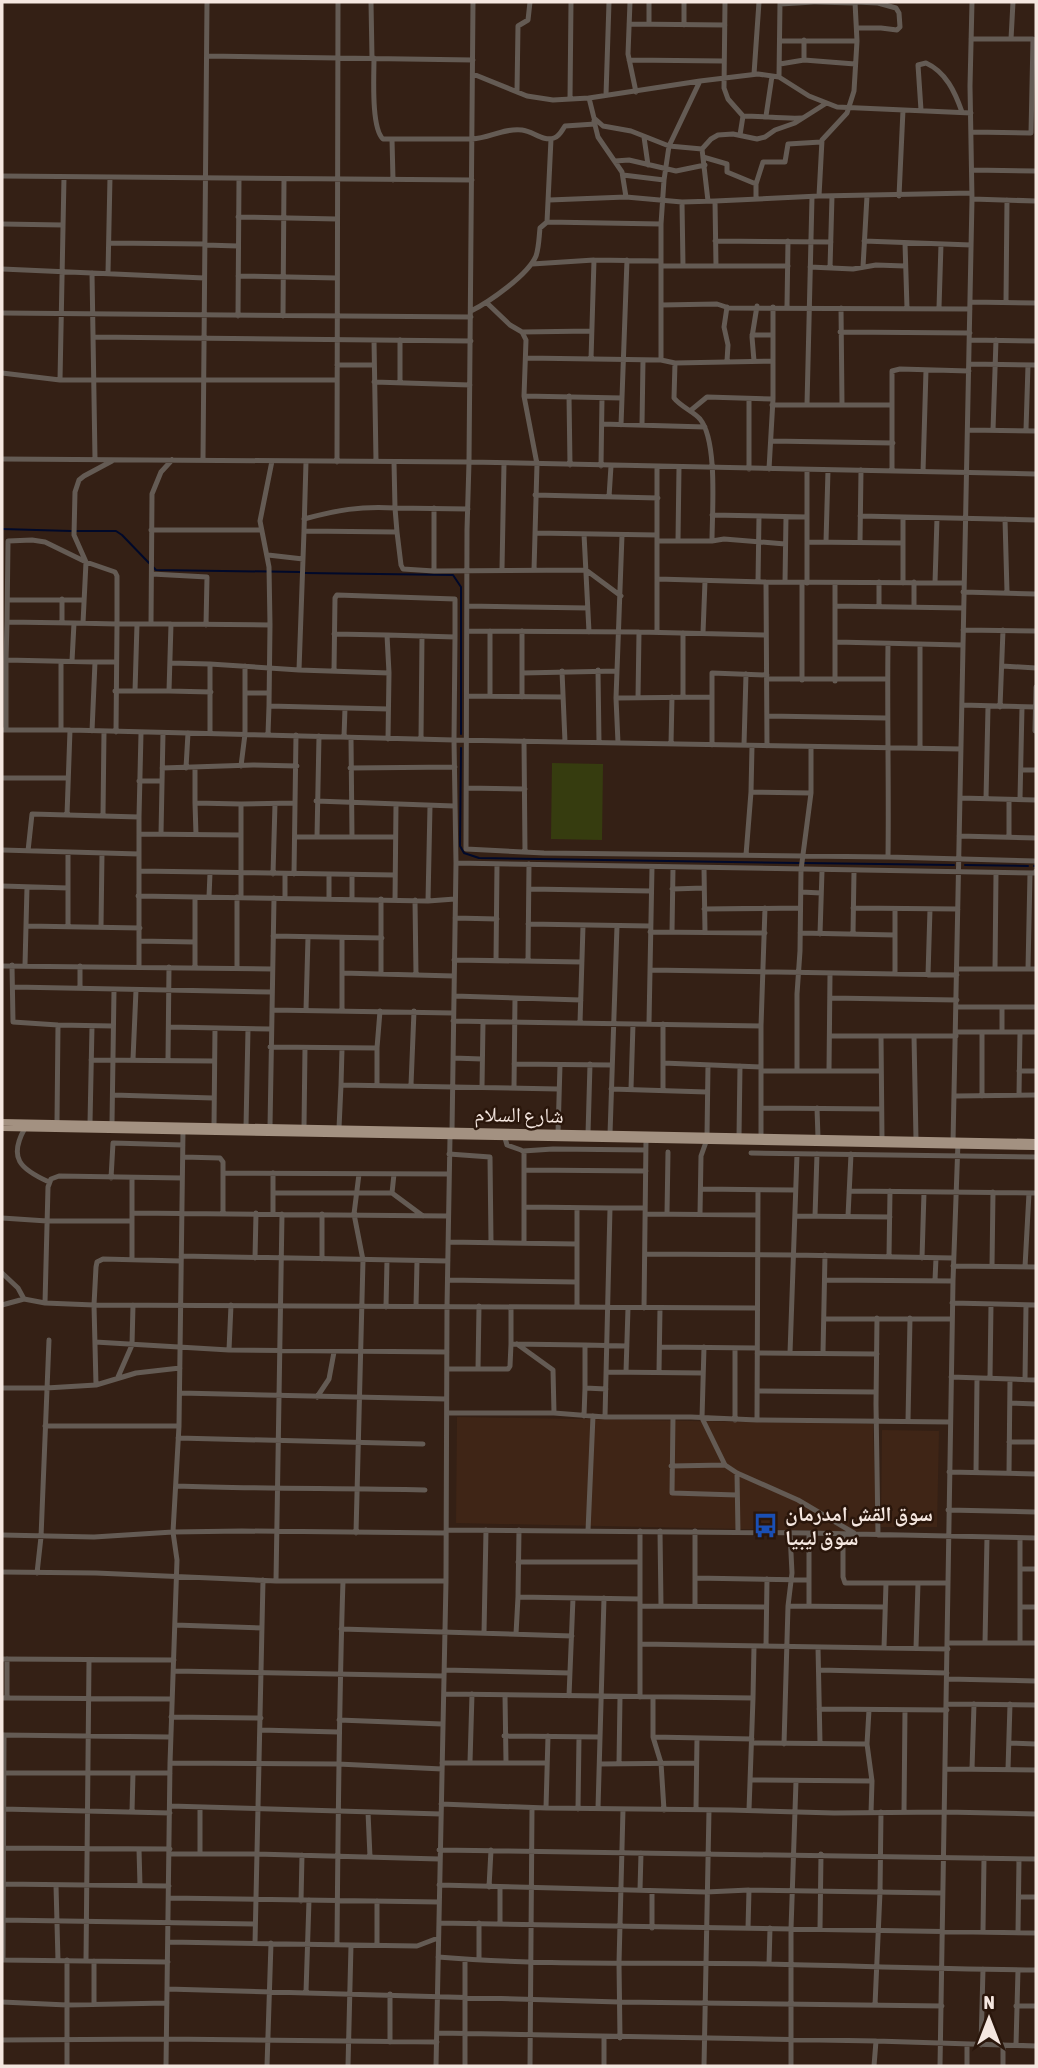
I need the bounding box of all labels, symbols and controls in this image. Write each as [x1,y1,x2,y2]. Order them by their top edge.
street label: شارع السلام [474,1101,564,1130]
place label: سوق القش امدرمان سوق ليبيا [785,1501,933,1551]
bus stop icon: سوق القش امدرمان سوق ليبيا [751,1512,779,1540]
north arrow [954,1984,1024,2054]
text: N [983,1991,995,2013]

